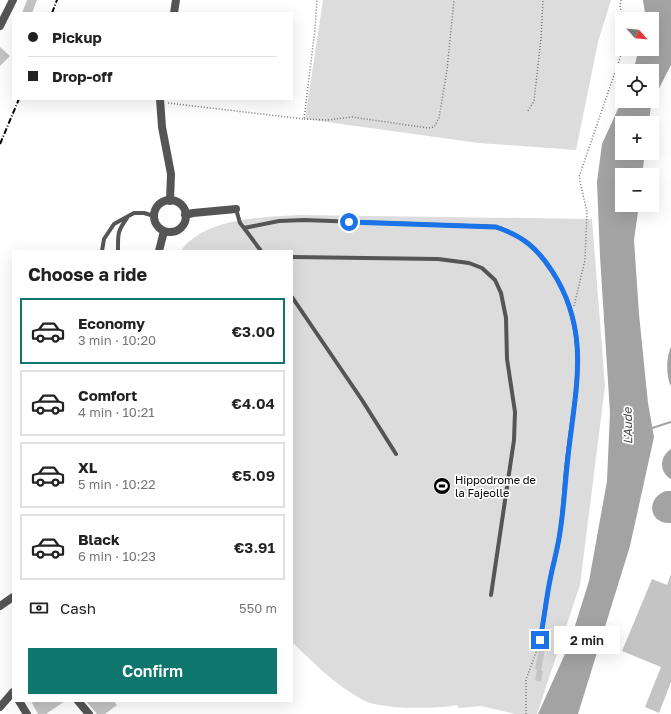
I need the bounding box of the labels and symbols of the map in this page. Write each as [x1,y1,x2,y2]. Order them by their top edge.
north arrow [615,12,659,56]
route start [340,213,358,231]
water label: L'Aude [620,406,635,445]
place label: Hippodrome de la Fajeolle [455,473,536,499]
sports icon: Hippodrome de la Fajeolle [432,476,452,496]
callout: 2 min [554,626,620,654]
route end [531,631,549,649]

